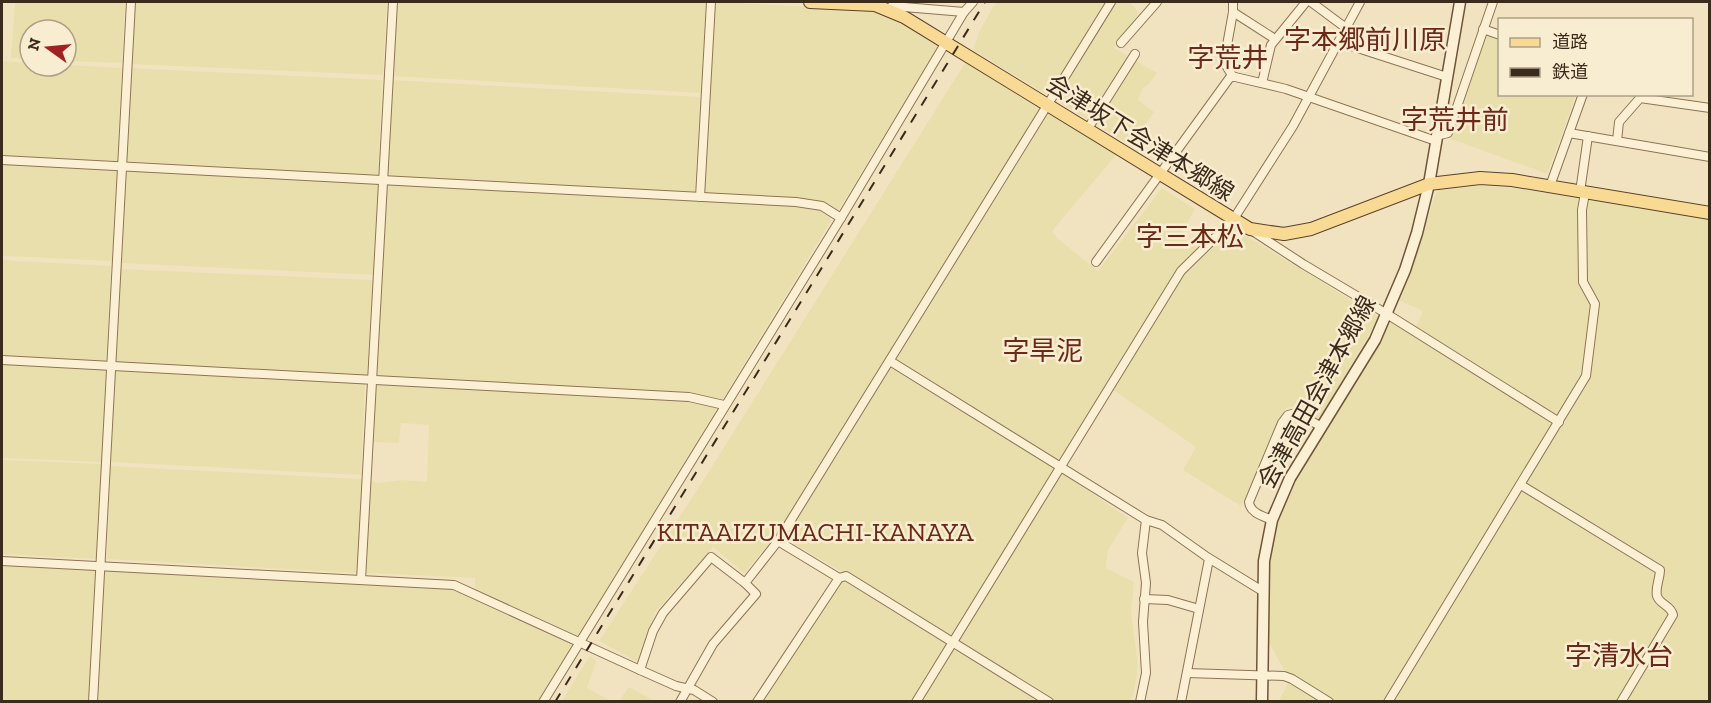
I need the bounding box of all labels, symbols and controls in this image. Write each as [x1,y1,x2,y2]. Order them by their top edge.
north arrow [18,18,78,78]
legend [1498,18,1693,96]
district label: 字本郷前川原 [1284,24,1446,56]
text: 道路 [1552,31,1588,53]
text: N [23,36,45,53]
district label: 字荒井 [1188,42,1269,74]
text: 鉄道 [1552,61,1588,83]
street label: 会津坂下会津本郷線 [1041,68,1240,207]
district label: 字荒井前 [1401,104,1509,136]
district label: 字三本松 [1136,221,1244,253]
street label: 会津高田会津本郷線 [1252,290,1382,493]
district label: 字旱泥 [1003,335,1084,367]
district label: KITAAIZUMACHI-KANAYA [657,516,974,548]
district label: 字清水台 [1565,640,1673,672]

